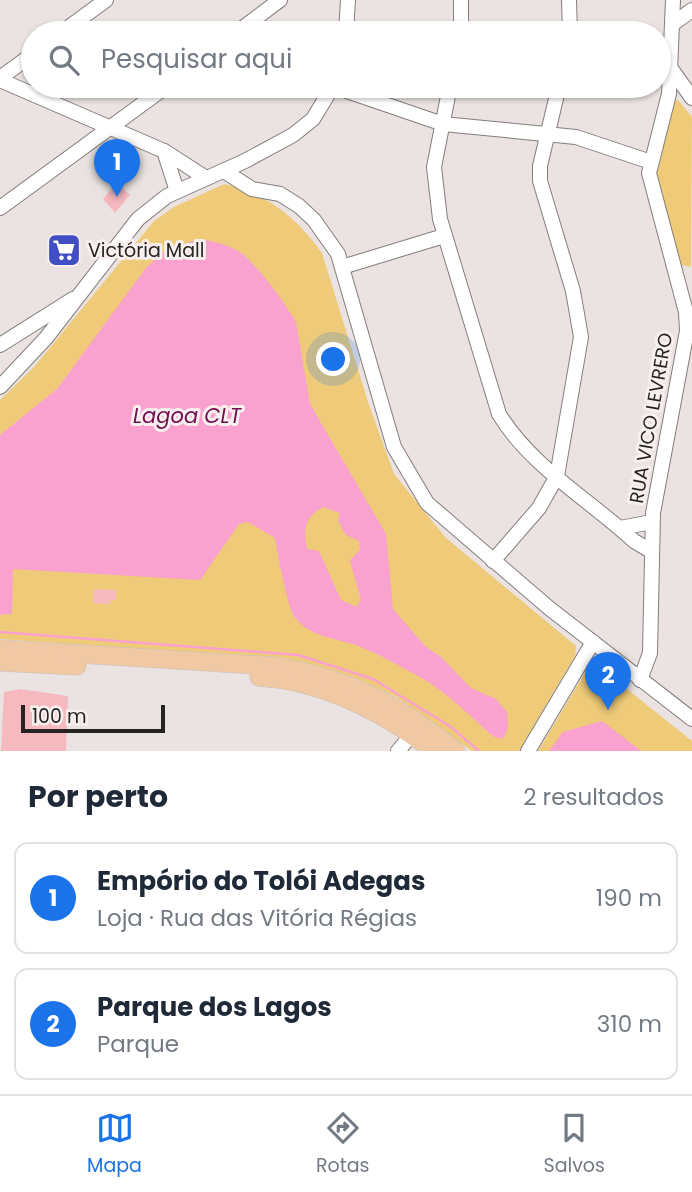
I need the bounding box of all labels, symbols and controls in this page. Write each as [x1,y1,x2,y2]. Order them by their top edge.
search box [21,21,671,98]
icon: search [45,41,83,79]
text: Pesquisar aqui [101,41,292,77]
pin: 1 [94,139,140,197]
supermarket icon: Victória Mall [45,231,83,269]
place label: Victória Mall [88,237,204,264]
street label: RUA VICO LEVRERO [623,330,679,506]
your location [316,342,350,376]
water label: Lagoa CLT [133,401,243,430]
pin: 2 [585,652,631,710]
scale bar [21,702,164,734]
text: 100 m [32,703,87,730]
text: Por perto [28,775,168,818]
text: 2 resultados [523,781,664,813]
text: Empório do Tolói Adegas [97,863,425,899]
text: 1 [49,882,57,914]
text: 190 m [596,882,662,914]
text: Loja · Rua das Vitória Régias [97,902,417,934]
text: Parque dos Lagos [97,989,332,1025]
text: 2 [46,1008,60,1040]
text: 310 m [597,1008,662,1040]
text: Parque [97,1028,179,1060]
tab: Mapa [87,1109,142,1180]
tab: Rotas [316,1109,369,1180]
tab: Salvos [544,1109,605,1180]

